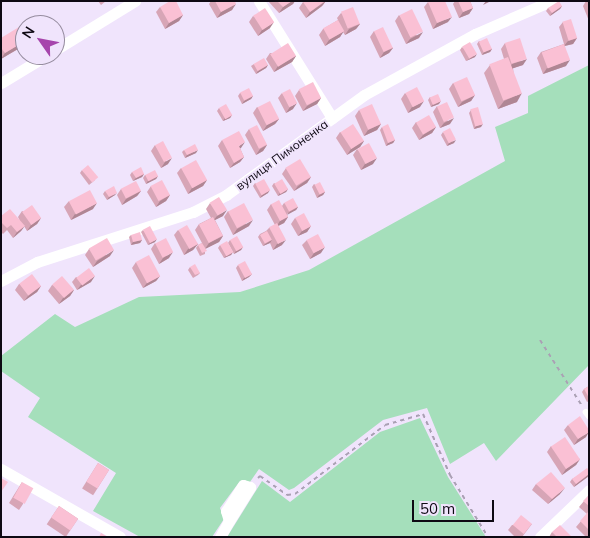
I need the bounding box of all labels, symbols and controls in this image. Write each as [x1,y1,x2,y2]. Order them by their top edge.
north arrow [15,15,65,65]
text: N [18,23,39,42]
street label: вулиця Пимоненка [233,117,331,193]
scale bar [415,490,498,522]
text: 50 m [420,499,455,518]

